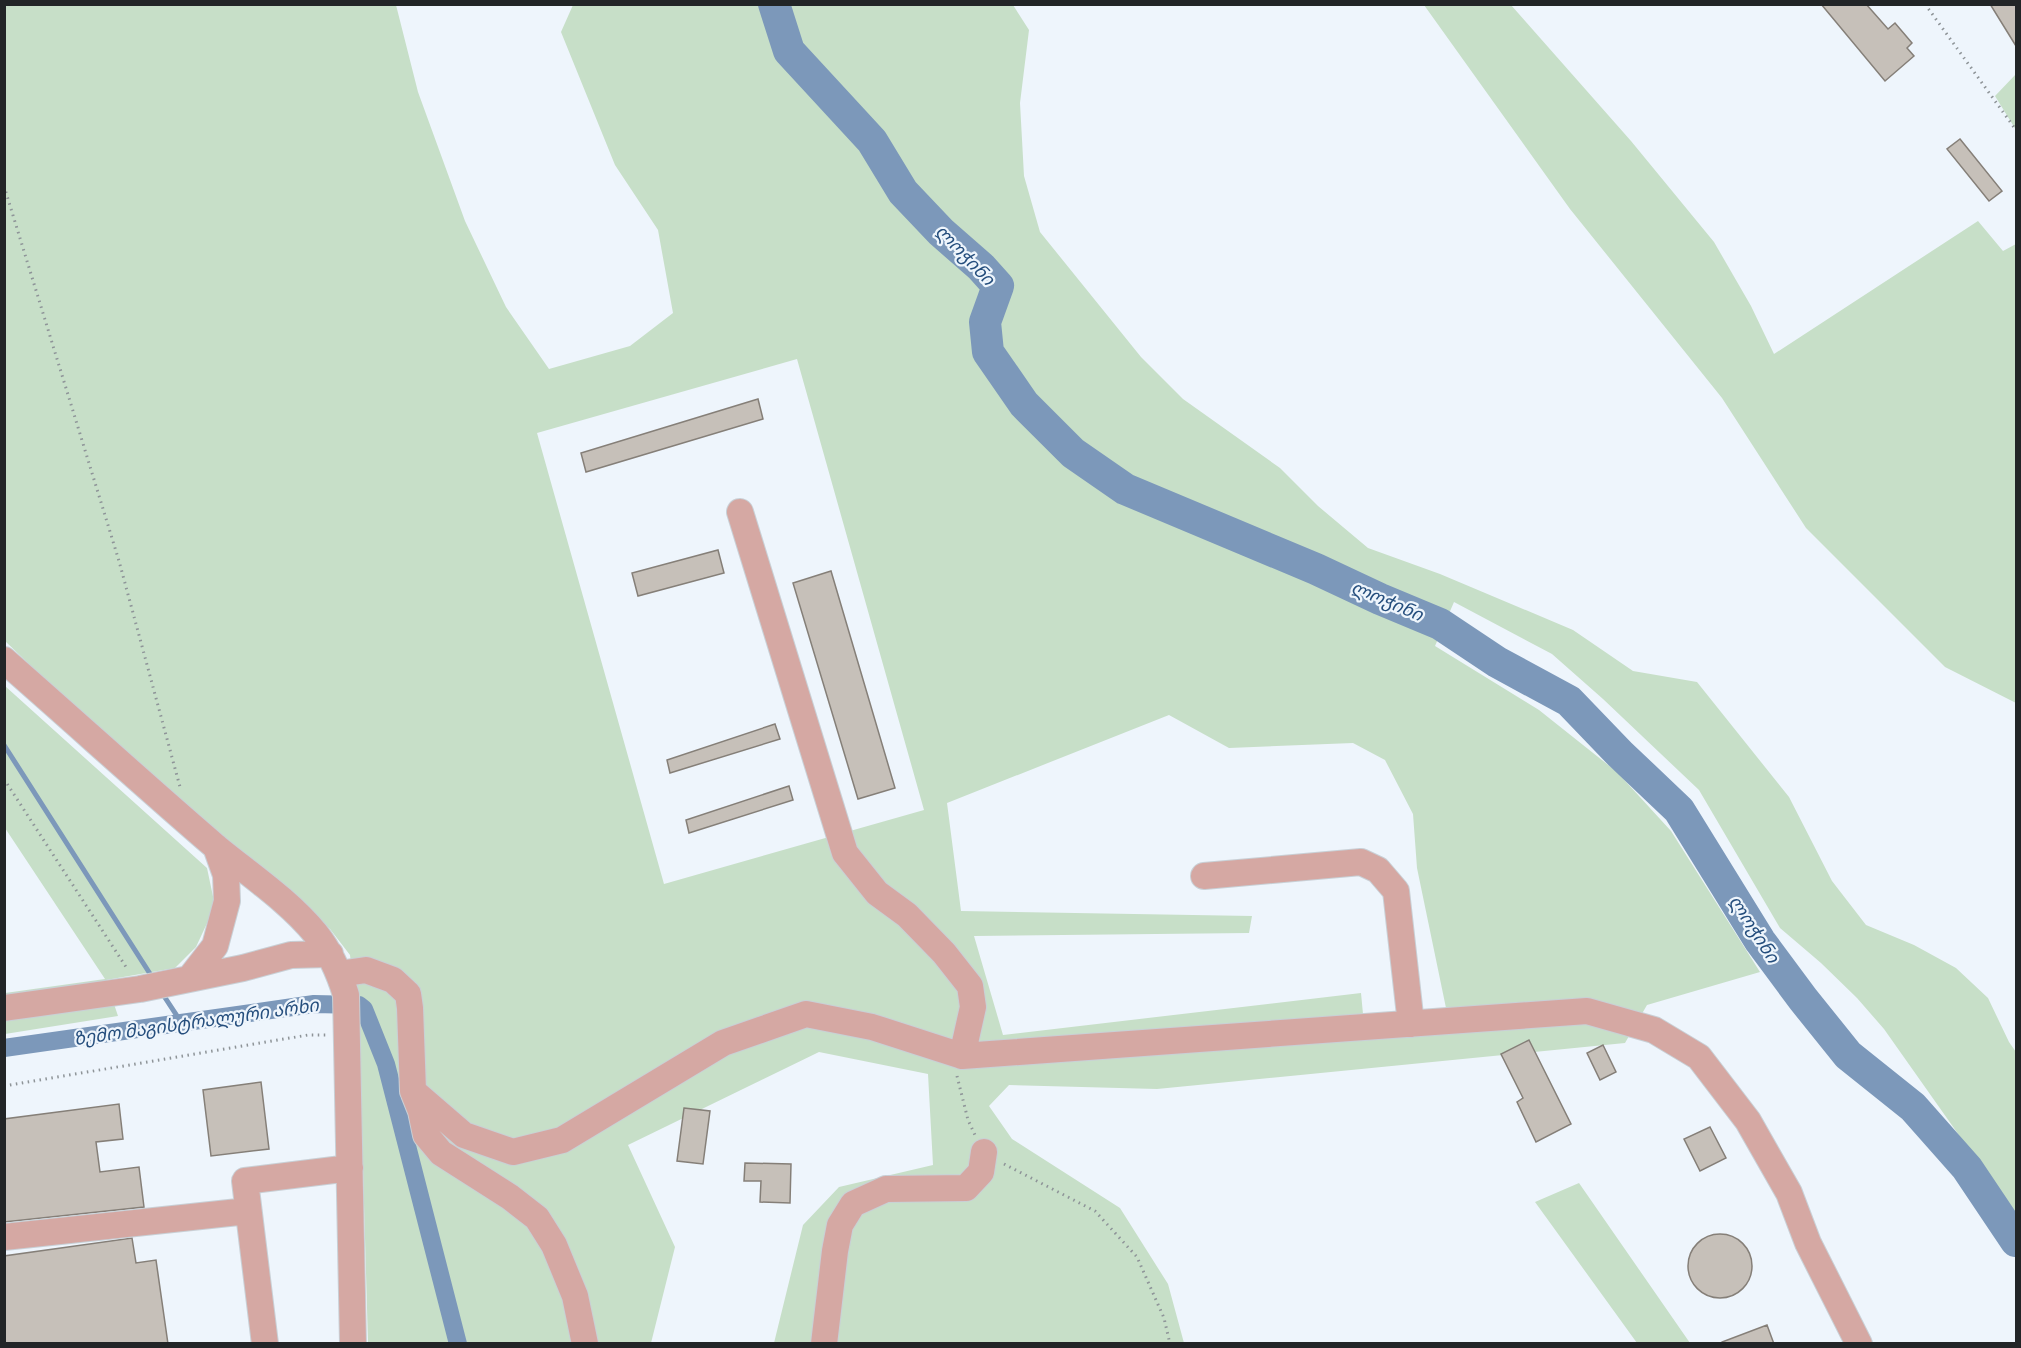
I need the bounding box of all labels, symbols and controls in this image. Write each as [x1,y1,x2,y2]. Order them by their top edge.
water label: ლოჭინი [931,220,1000,290]
water label: ლოჭინი [1348,576,1427,626]
water label: ლოჭინი [1724,891,1784,967]
water label: ზემო მაგისტრალური არხი [72,994,320,1050]

